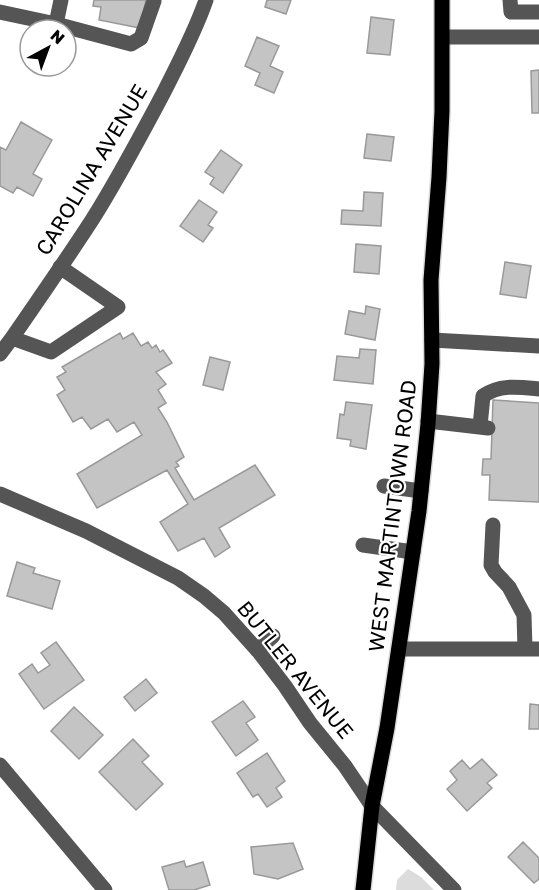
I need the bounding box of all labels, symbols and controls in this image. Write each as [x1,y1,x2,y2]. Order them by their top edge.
north arrow [18,18,78,78]
text: N [47,25,69,48]
street label: CAROLINA AVENUE [30,79,152,260]
street label: WEST MARTINTOWN ROAD [362,378,422,653]
street label: BUTLER AVENUE [232,595,359,744]

